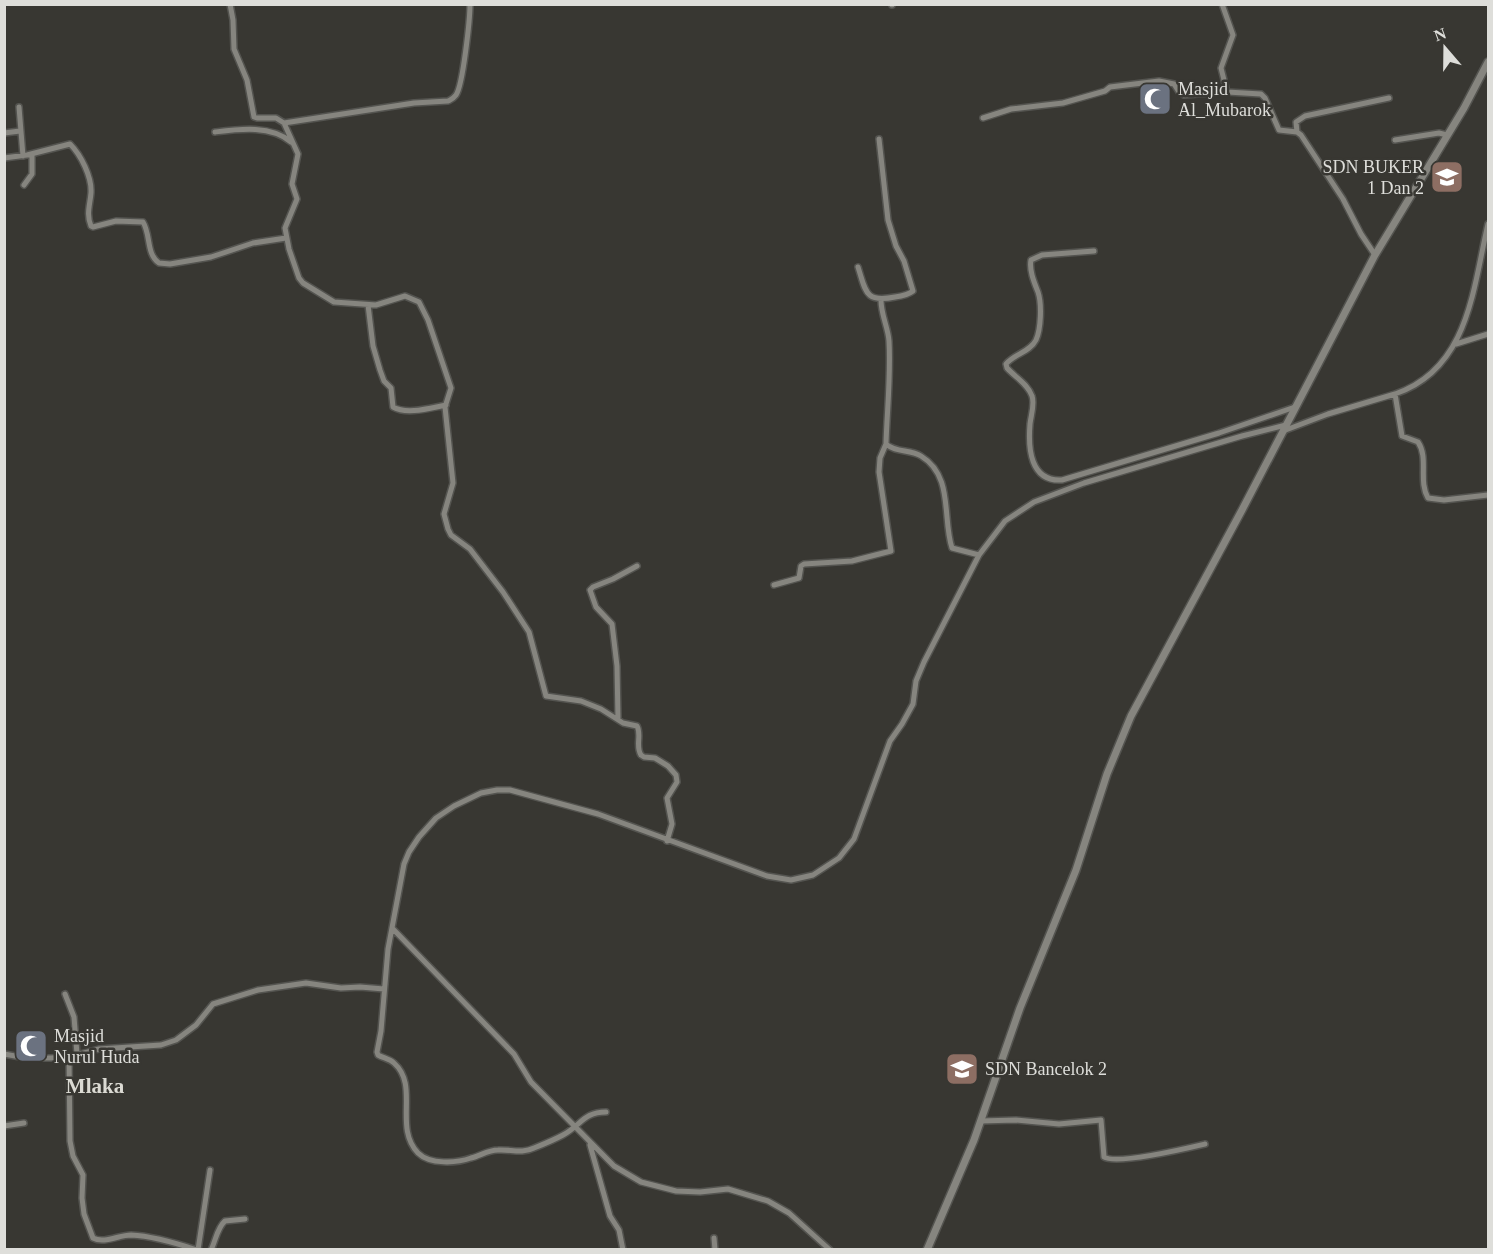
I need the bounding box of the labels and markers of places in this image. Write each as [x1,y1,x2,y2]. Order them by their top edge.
place label: Masjid Al_Mubarok [1178,79,1271,120]
mosque icon: Masjid Al_Mubarok [1137,81,1173,117]
place label: SDN BUKER 1 Dan 2 [1322,157,1424,198]
school or university icon: SDN BUKER 1 Dan 2 [1429,159,1465,195]
place label: Masjid Nurul Huda [54,1026,139,1067]
mosque icon: Masjid Nurul Huda [13,1028,49,1064]
school or university icon: SDN Bancelok 2 [944,1051,980,1087]
place label: SDN Bancelok 2 [985,1059,1107,1079]

